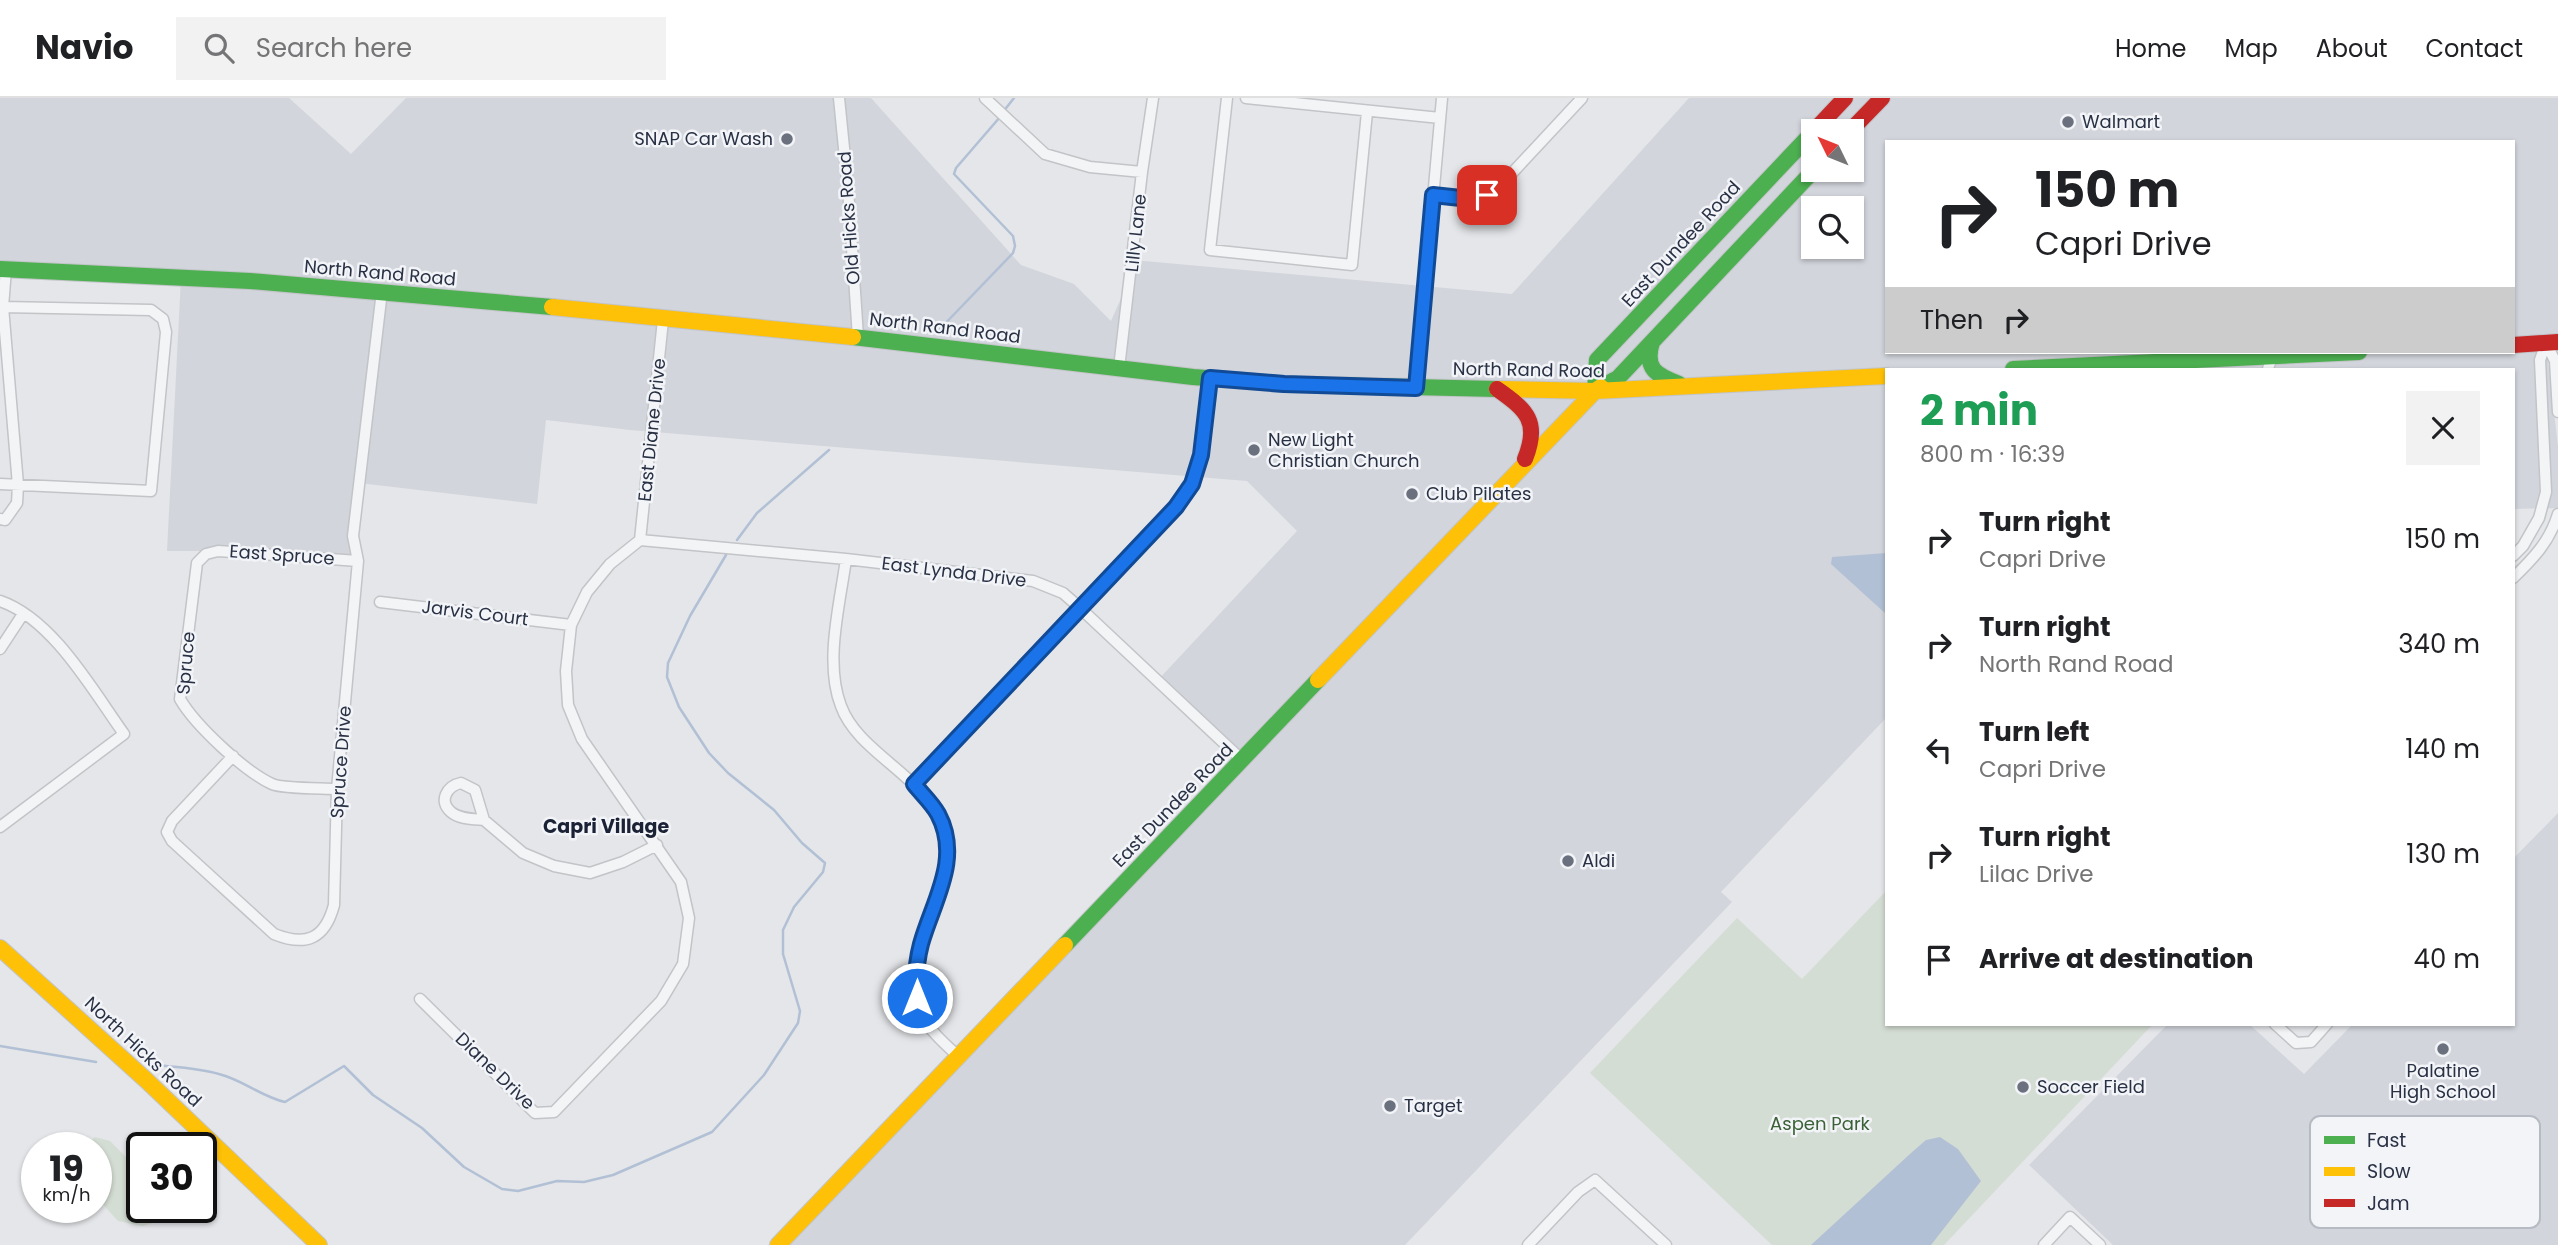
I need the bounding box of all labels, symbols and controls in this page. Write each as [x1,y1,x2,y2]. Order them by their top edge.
search box [176,17,666,80]
text: Navio [35,24,134,71]
icon: search [200,29,238,67]
text: Search here [256,30,412,66]
text: Home [2115,32,2187,65]
text: Map [2225,32,2278,65]
text: About [2316,32,2387,65]
text: Contact [2425,32,2523,65]
place label: Walmart [2082,109,2160,134]
marker: Walmart [2060,114,2076,130]
north arrow [1801,119,1864,182]
map controls [1801,119,1864,259]
place label: SNAP Car Wash [634,126,773,151]
marker: SNAP Car Wash [779,131,795,147]
street label: Old Hicks Road [831,151,866,286]
text: 150 m [2035,156,2180,224]
pin [1457,165,1517,225]
icon: right [1920,168,2011,259]
street label: East Dundee Road [1616,175,1746,312]
icon: arrive [1468,176,1506,214]
street label: Lilly Lane [1119,193,1152,273]
button: search [1801,196,1864,259]
text: Capri Drive [2035,221,2212,266]
street label: North Rand Road [303,253,457,292]
icon: right [1997,301,2035,339]
text: Then [1920,302,1983,338]
street label: North Rand Road [868,306,1022,349]
street label: North Rand Road [1453,356,1605,383]
street label: East Diane Drive [632,357,671,503]
text: 2 min [1920,381,2038,440]
button: close [2406,391,2480,465]
place label: New Light Christian Church [1268,427,1420,473]
text: 800 m · 16:39 [1920,438,2065,470]
marker: New Light Christian Church [1246,442,1262,458]
place label: Club Pilates [1426,481,1531,506]
marker: Club Pilates [1404,486,1420,502]
text: Turn right [1979,504,2111,540]
icon: right [1920,521,1958,559]
text: 150 m [2405,521,2480,557]
street label: East Spruce [229,538,335,571]
text: Capri Drive [1979,543,2106,575]
street label: East Lynda Drive [880,550,1028,593]
street label: Jarvis Court [420,594,530,631]
text: Turn right [1979,609,2111,645]
icon: right [1920,626,1958,664]
text: 340 m [2398,626,2480,662]
street label: Spruce [170,630,201,695]
text: North Rand Road [1979,648,2173,680]
street label: Spruce Drive [324,705,357,819]
text: Turn left [1979,714,2090,750]
icon: left [1920,731,1958,769]
text: 140 m [2405,731,2480,767]
street label: East Dundee Road [1107,737,1239,872]
text: Capri Drive [1979,753,2106,785]
district label: Capri Village [543,813,669,840]
text: Turn right [1979,819,2111,855]
icon: right [1920,836,1958,874]
text: 130 m [2406,836,2480,872]
place label: Aldi [1582,848,1615,873]
marker: Aldi [1560,853,1576,869]
text: Lilac Drive [1979,858,2094,890]
icon: arrive [1920,941,1958,979]
text: Arrive at destination [1979,941,2254,977]
text: 40 m [2414,941,2480,977]
position arrow [880,961,954,1035]
street label: North Hicks Road [79,991,207,1113]
street label: Diane Drive [450,1026,541,1115]
marker: Palatine High School [2435,1041,2451,1057]
place label: Palatine High School [2390,1058,2496,1104]
place label: Soccer Field [2037,1074,2145,1099]
marker: Soccer Field [2015,1079,2031,1095]
place label: Target [1404,1093,1463,1118]
marker: Target [1382,1098,1398,1114]
park label: Aspen Park [1770,1111,1871,1136]
legend [2310,1116,2540,1228]
text: Fast [2367,1127,2406,1154]
speed limit sign: 30 [126,1132,217,1223]
text: 19 [49,1144,84,1193]
text: Slow [2367,1158,2411,1185]
text: km/h [43,1182,90,1207]
text: Jam [2367,1190,2409,1217]

